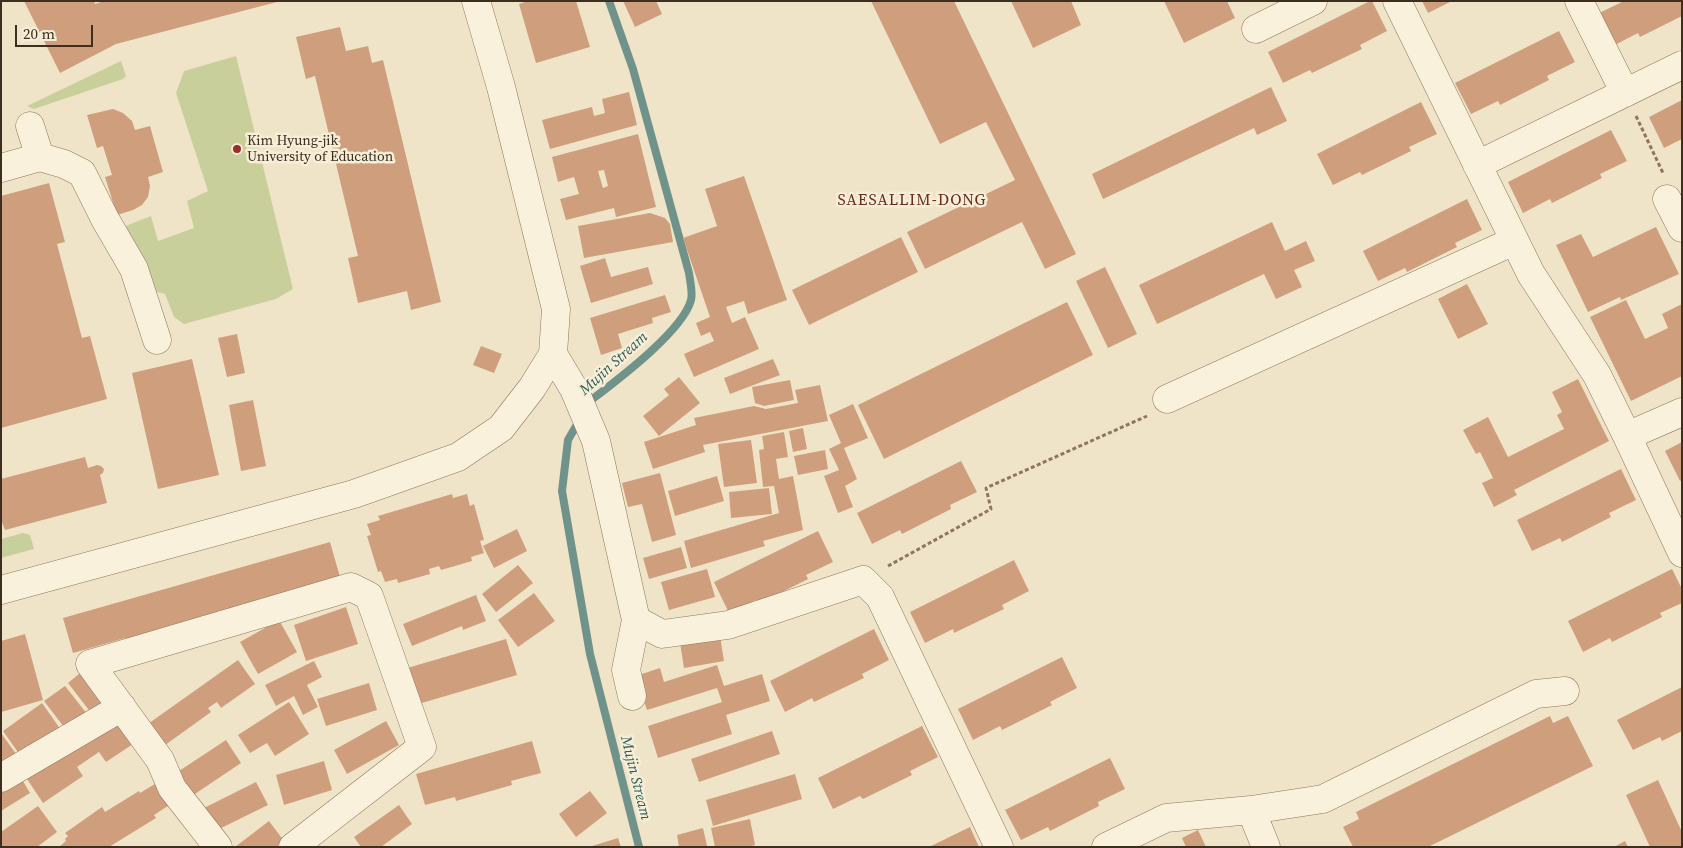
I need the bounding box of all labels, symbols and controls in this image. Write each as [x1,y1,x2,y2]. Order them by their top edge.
scale bar [18,15,95,47]
text: 20 m [23,23,55,44]
place label: Kim Hyung-jik University of Education [247,133,393,166]
marker: Kim Hyung-jik University of Education [231,143,243,155]
district label: SAESALLIM-DONG [836,191,988,211]
water label: Mujin Stream [576,329,652,399]
water label: Mujin Stream [616,734,654,822]

